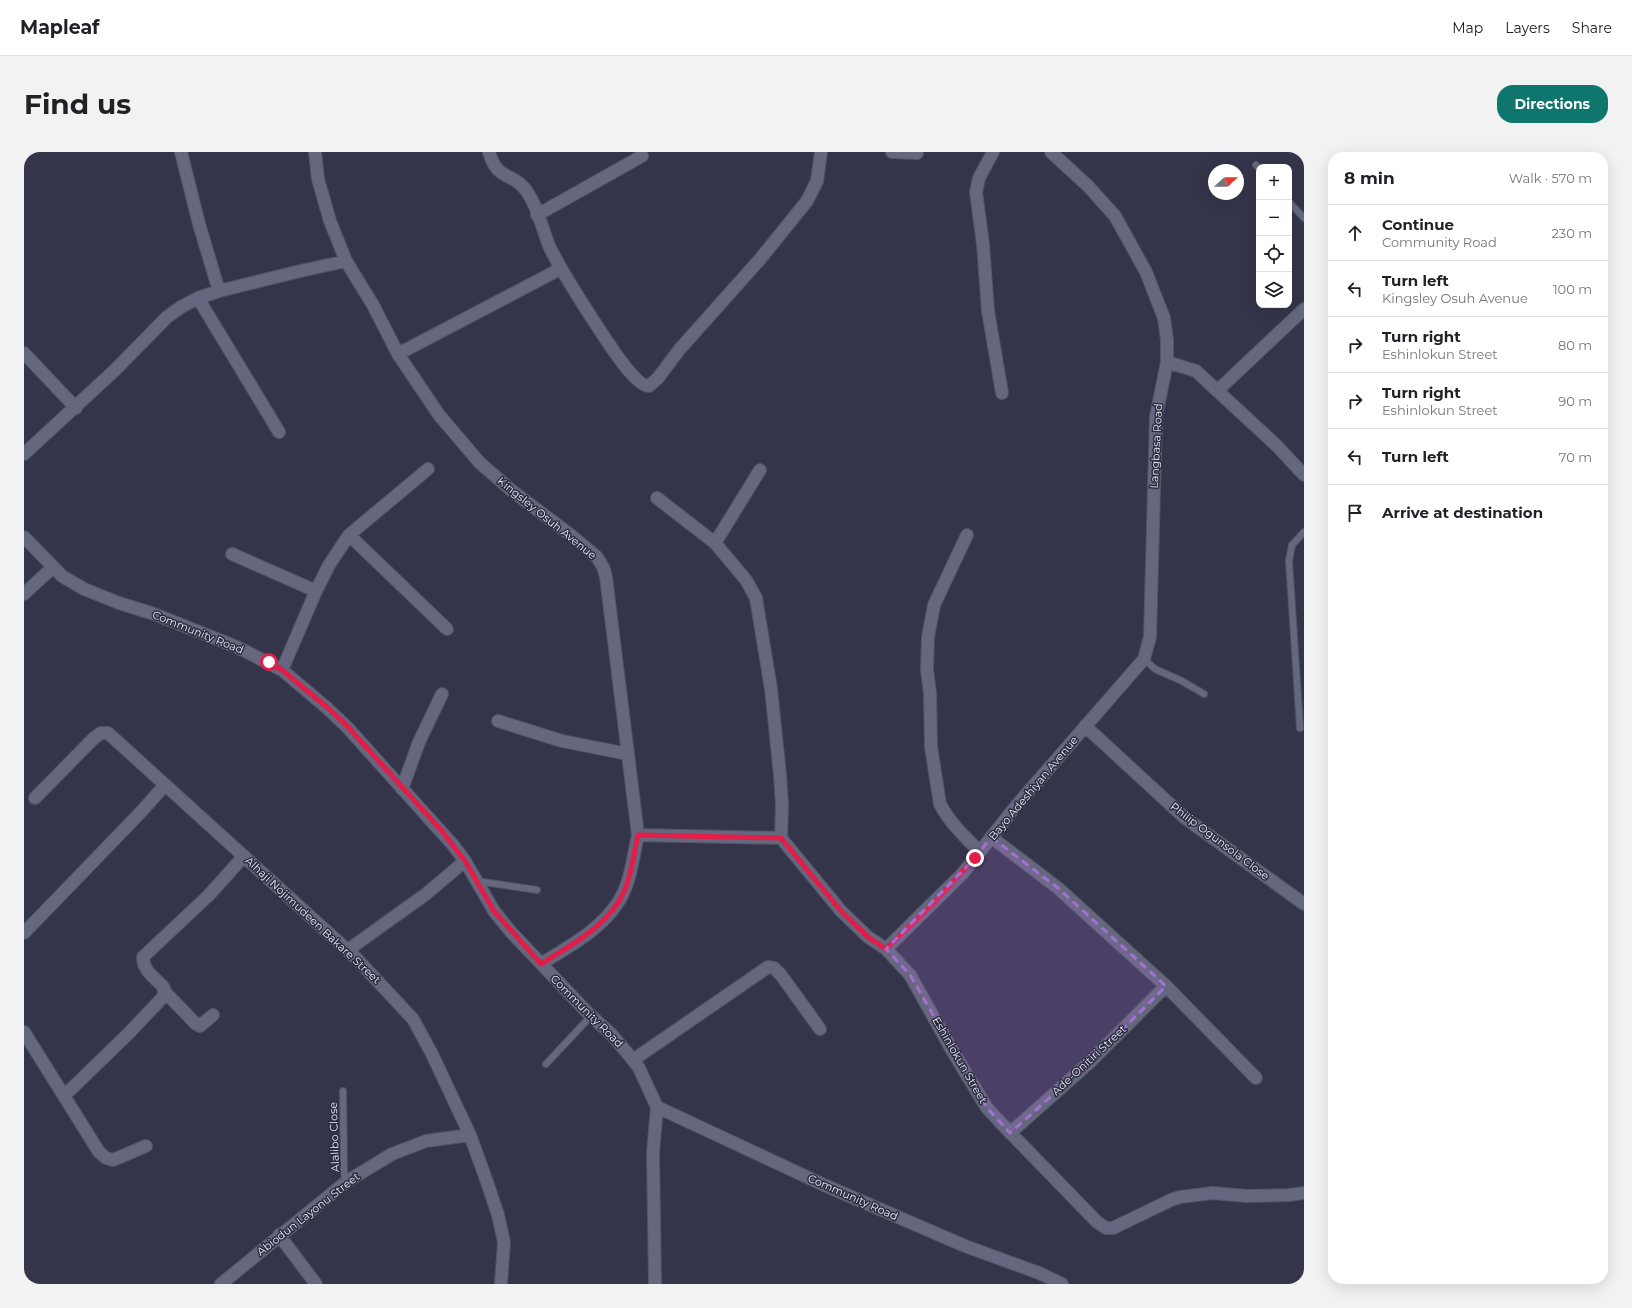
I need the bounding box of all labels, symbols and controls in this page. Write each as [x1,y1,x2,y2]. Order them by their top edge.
text: Mapleaf [20,16,99,39]
text: Map [1452,19,1483,37]
text: Layers [1505,19,1550,37]
text: Share [1572,19,1612,37]
button: Directions [1497,85,1608,123]
text: Find us [24,87,131,121]
north arrow [1208,164,1244,200]
map controls [1256,164,1292,308]
button: + [1256,164,1292,200]
text: 8 min [1344,168,1395,188]
text: Walk · 570 m [1509,170,1592,186]
button: − [1256,200,1292,236]
text: Continue [1382,215,1454,234]
icon: ahead [1344,222,1366,244]
text: 230 m [1551,225,1592,241]
text: Community Road [1382,234,1497,250]
button: locate [1256,236,1292,272]
text: Turn left [1382,271,1449,290]
button: layers [1256,272,1292,308]
icon: left [1344,278,1366,300]
text: 100 m [1553,281,1592,297]
text: Kingsley Osuh Avenue [1382,290,1528,306]
text: Turn right [1382,327,1461,346]
icon: right [1344,334,1366,356]
text: 80 m [1558,337,1592,353]
text: Eshinlokun Street [1382,346,1498,362]
text: Turn right [1382,383,1461,402]
icon: right [1344,390,1366,412]
text: 90 m [1558,393,1592,409]
text: Eshinlokun Street [1382,402,1498,418]
street label: Langbasa Road [1147,403,1165,489]
icon: left [1344,446,1366,468]
text: Turn left [1382,447,1449,466]
text: 70 m [1559,449,1592,465]
street label: Kingsley Osuh Avenue [495,474,600,562]
icon: arrive [1344,502,1366,524]
text: Arrive at destination [1382,503,1543,522]
street label: Community Road [150,607,246,657]
route start [260,653,278,671]
street label: Bayo Adeshiyan Avenue [985,733,1081,843]
street label: Philip Ogunsola Close [1168,799,1273,883]
route end [966,849,984,867]
street label: Alhaji Nojimudeen Bakare Street [242,853,384,987]
street label: Community Road [548,972,626,1050]
street label: Eshinlokun Street [929,1014,991,1106]
street label: Ade-Onitiri Street [1049,1022,1130,1098]
street label: Alalibo Close [326,1101,342,1172]
street label: Abiodun Layonu Street [254,1169,363,1259]
street label: Community Road [806,1171,900,1223]

